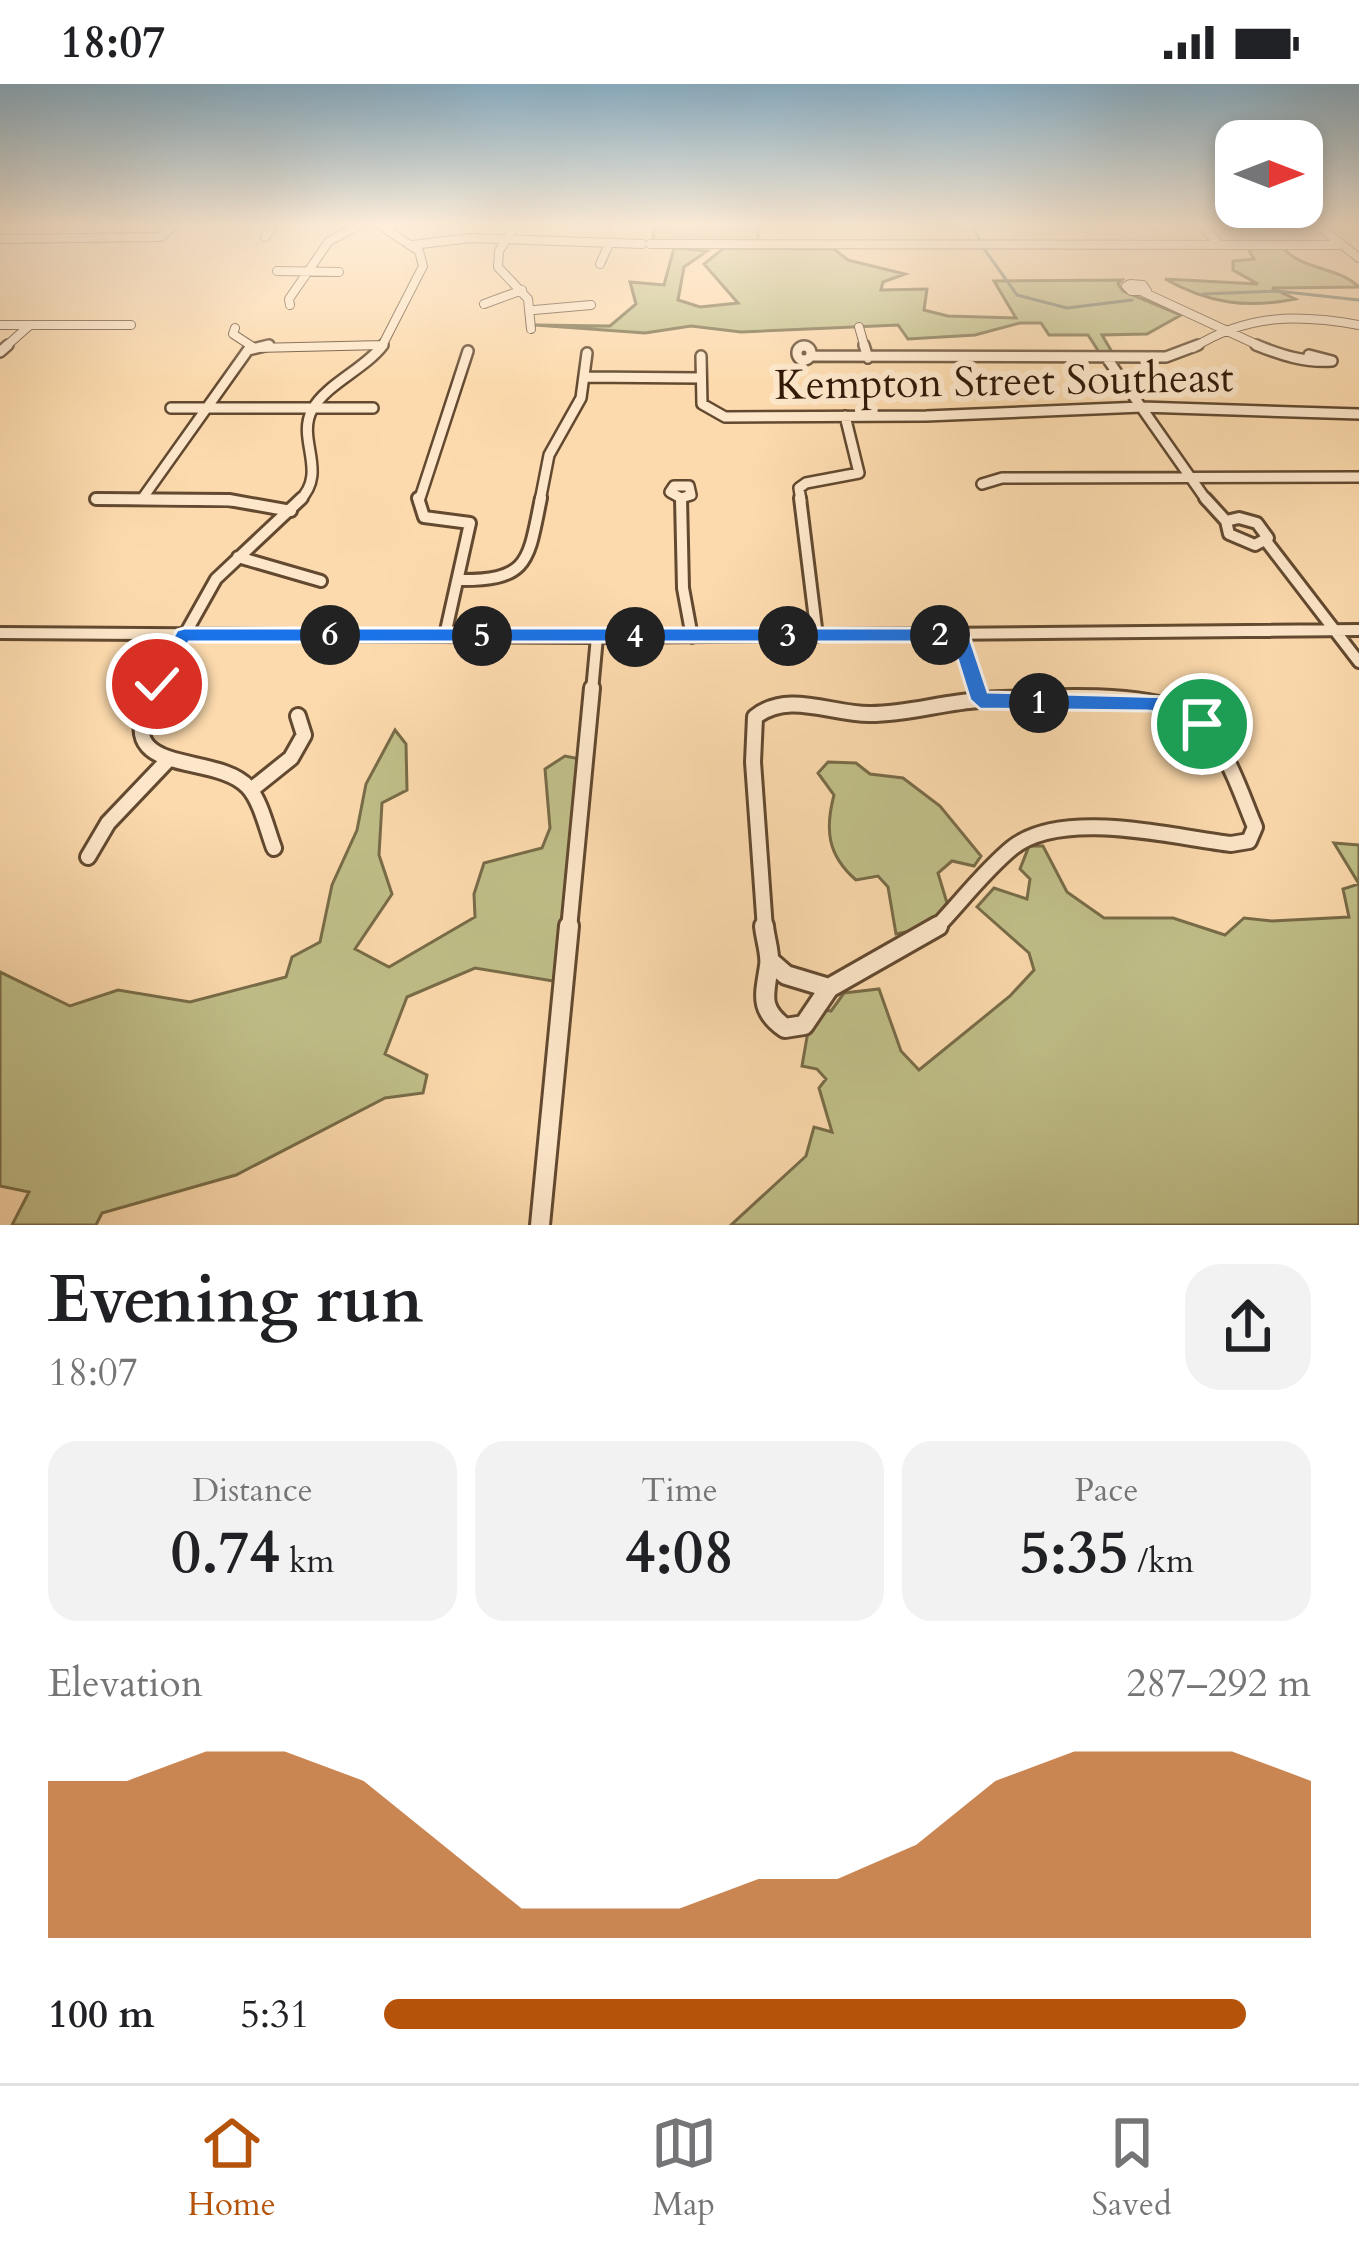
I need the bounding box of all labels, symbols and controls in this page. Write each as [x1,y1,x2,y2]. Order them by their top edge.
text: 18:07 [60,12,165,73]
north arrow [1215,120,1323,228]
map controls [1215,120,1323,228]
street label: Kempton Street Southeast [774,349,1234,414]
pin: 6 [300,605,360,665]
pin: 2 [910,605,970,665]
pin: 5 [452,606,512,666]
pin: 3 [758,606,818,666]
pin: 4 [605,607,665,667]
text: 6 [322,612,338,657]
text: 2 [932,612,948,657]
text: 5 [474,613,490,658]
text: 3 [780,613,796,658]
text: 4 [627,614,643,659]
pin [106,633,208,735]
icon: check [124,651,190,717]
pin: 1 [1009,673,1069,733]
pin [1151,673,1253,775]
text: 1 [1031,680,1047,725]
icon: arrive [1169,691,1235,757]
text: Evening run [48,1256,423,1345]
button: share [1185,1264,1311,1390]
text: 18:07 [48,1346,138,1399]
text: Distance [192,1468,313,1513]
text: Time [641,1468,718,1513]
text: Pace [1075,1468,1138,1513]
text: 0.74 [170,1513,280,1594]
text: 4:08 [625,1513,734,1594]
text: 5:35 [1019,1513,1129,1594]
text: km [280,1539,335,1584]
text: /km [1129,1539,1194,1584]
text: Elevation [48,1657,203,1710]
text: 287–292 m [1126,1657,1311,1710]
text: 100 m [48,1988,154,2041]
text: 5:31 [240,1988,310,2041]
tab: Home [187,2110,276,2227]
tab: Map [651,2110,717,2227]
tab: Saved [1092,2110,1172,2227]

